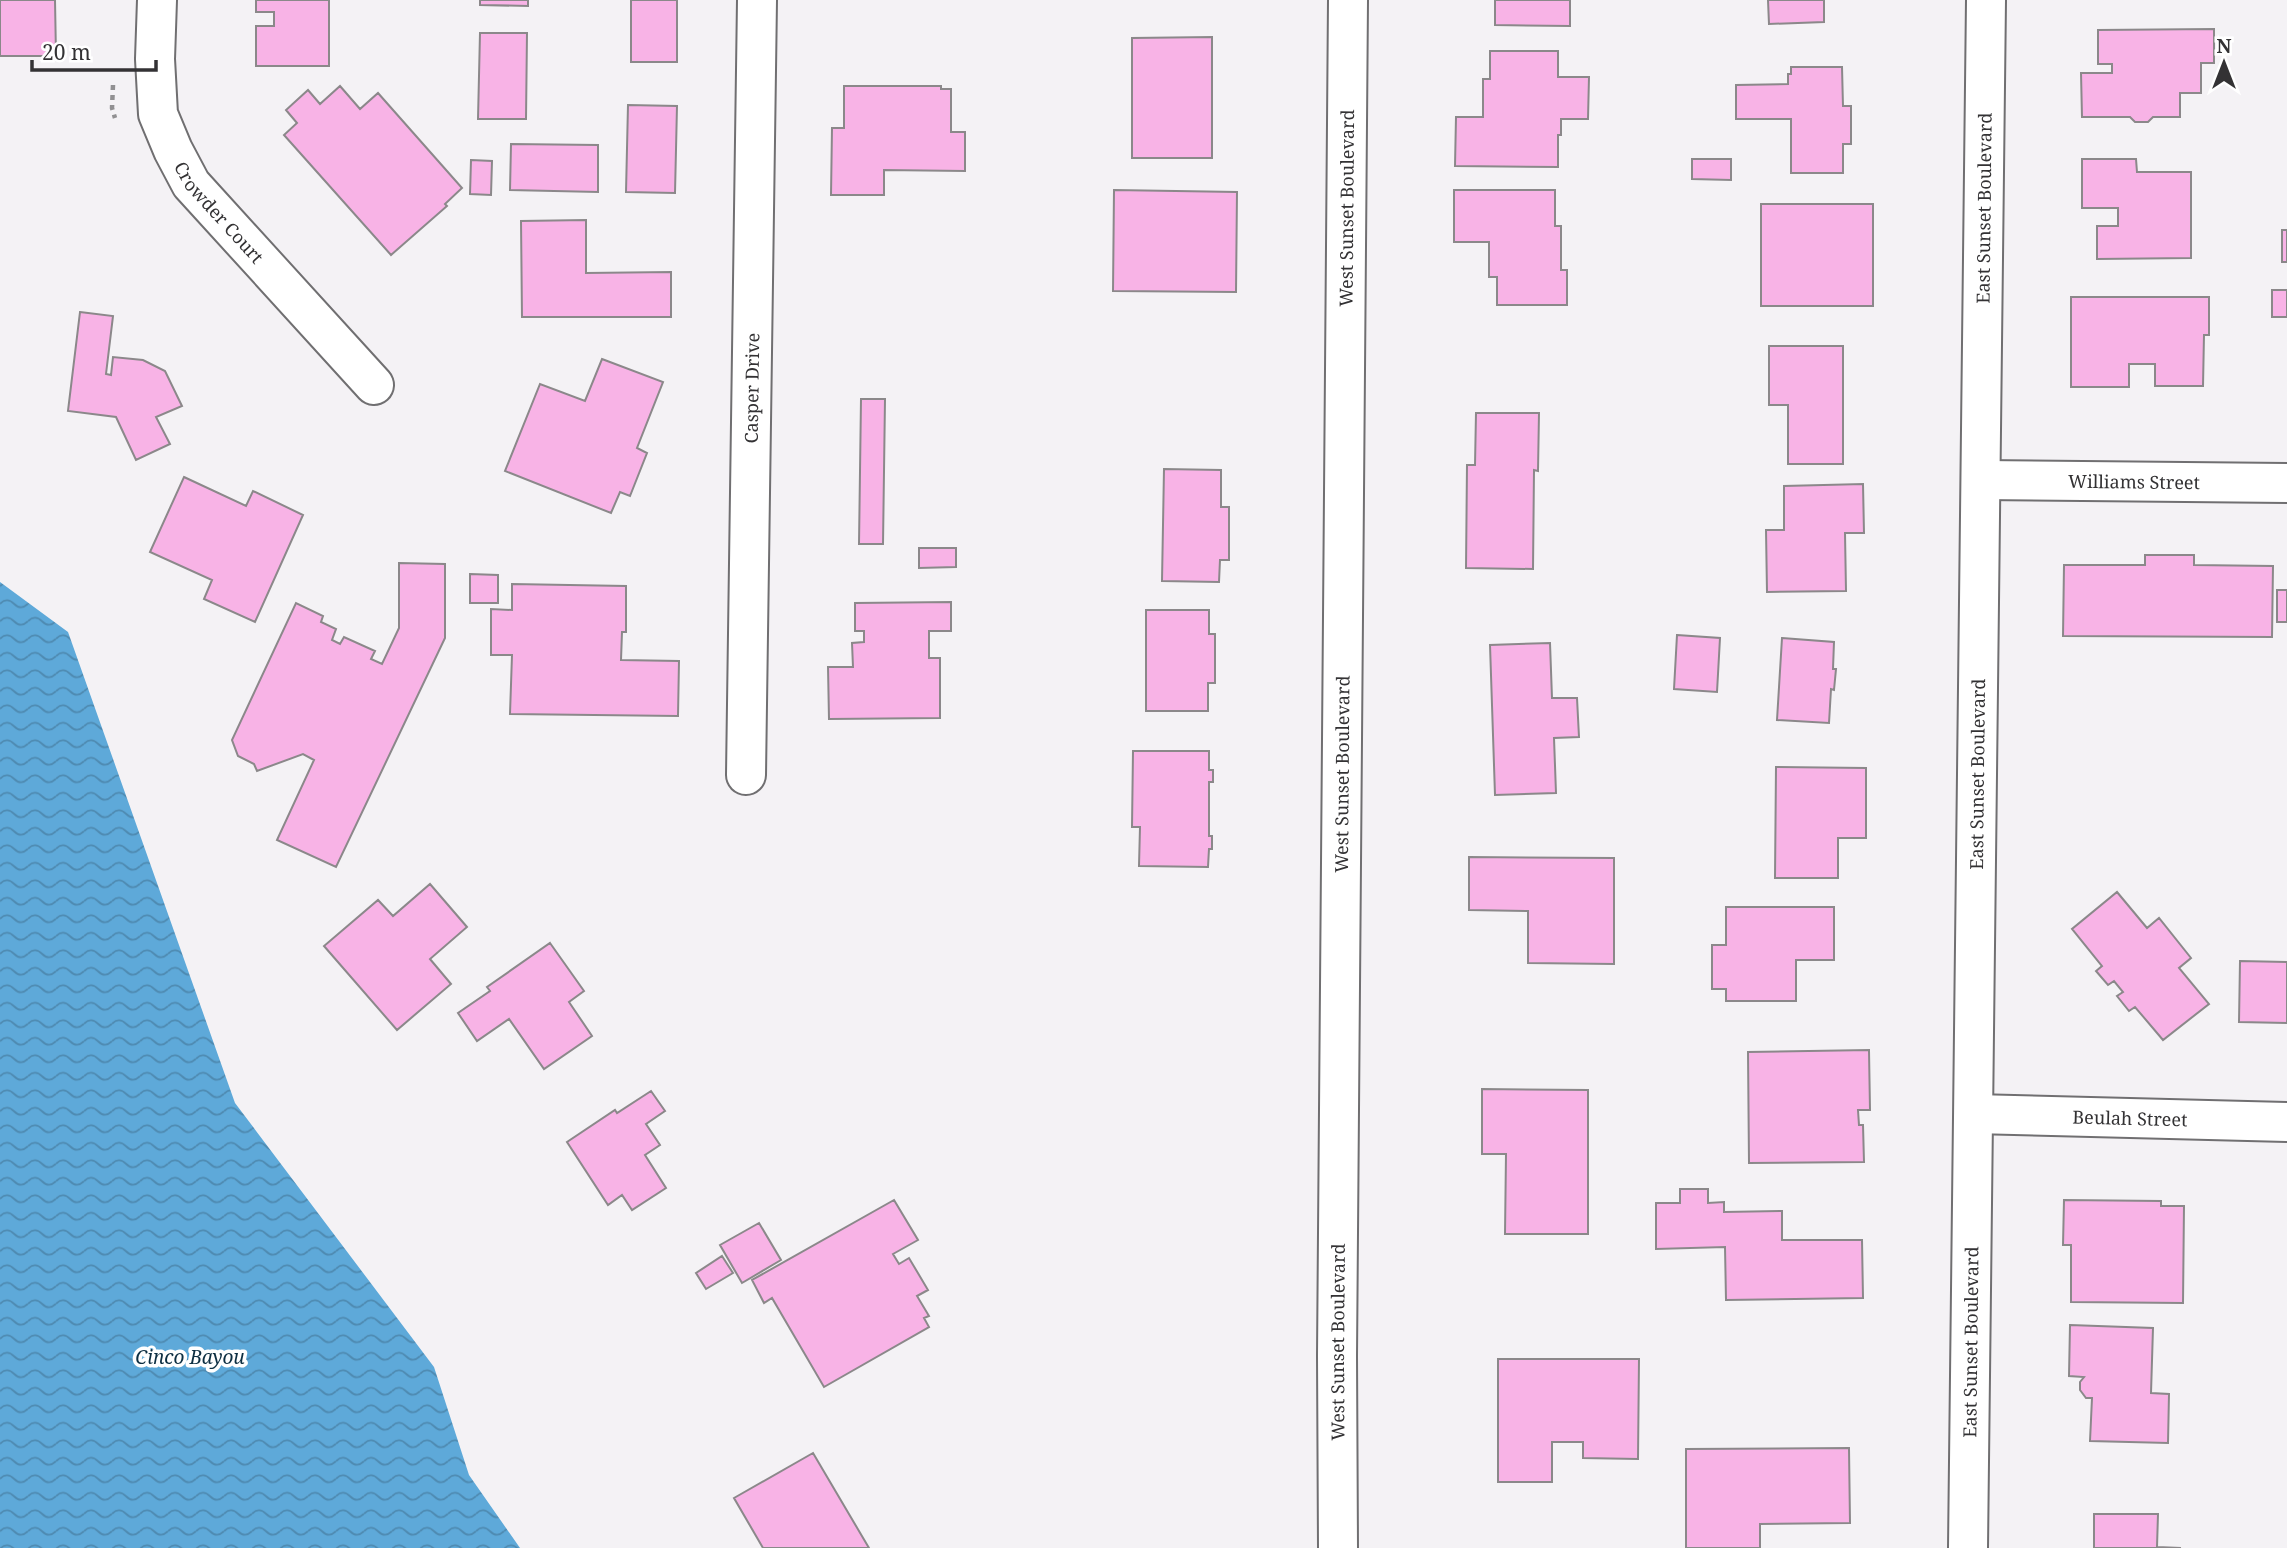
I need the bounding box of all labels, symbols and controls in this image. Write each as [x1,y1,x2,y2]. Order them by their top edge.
scale bar [32,28,156,72]
north arrow [2189,28,2259,98]
text: N [2217,33,2232,59]
text: 20 m [42,38,91,66]
street label: West Sunset Boulevard [1334,109,1359,307]
street label: East Sunset Boulevard [1970,112,1997,304]
street label: Crowder Court [169,157,269,268]
street label: Casper Drive [739,333,764,444]
street label: Williams Street [2068,469,2200,494]
street label: West Sunset Boulevard [1329,675,1355,873]
street label: East Sunset Boulevard [1964,678,1990,870]
street label: Beulah Street [2072,1105,2188,1131]
street label: West Sunset Boulevard [1325,1243,1350,1441]
street label: East Sunset Boulevard [1957,1246,1984,1438]
water label: Cinco Bayou [135,1344,245,1370]

